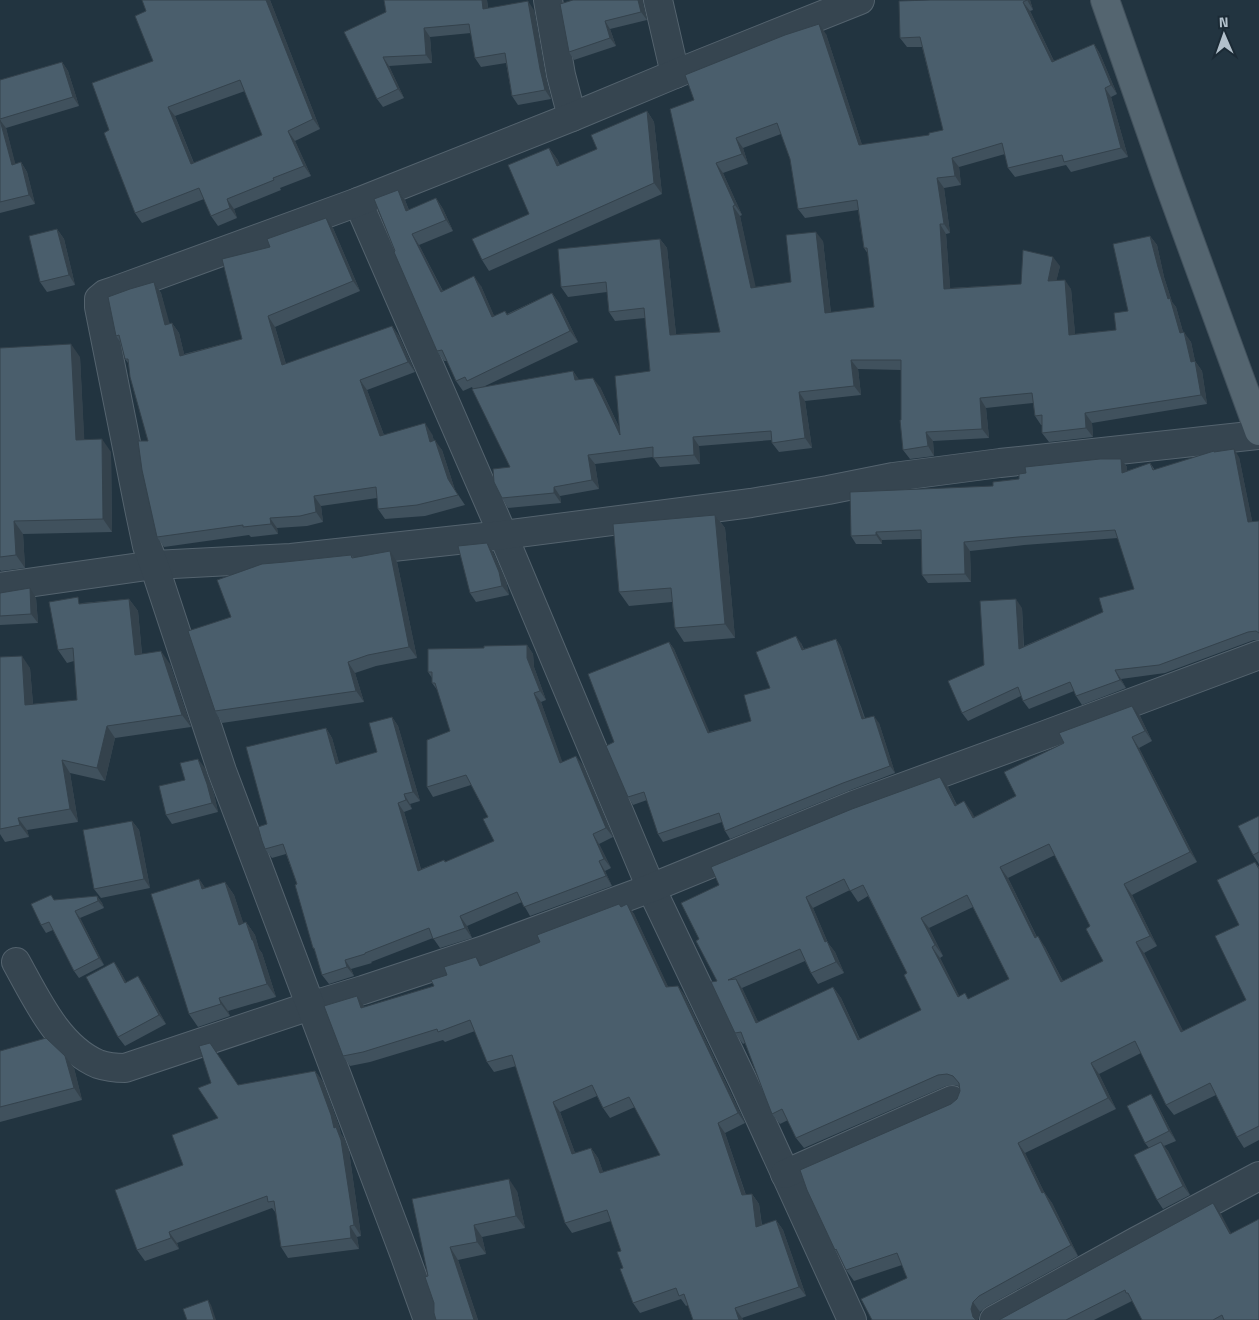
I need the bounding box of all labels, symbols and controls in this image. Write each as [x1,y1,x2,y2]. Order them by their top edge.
north arrow [1199,10,1249,60]
text: N [1218,11,1229,32]

